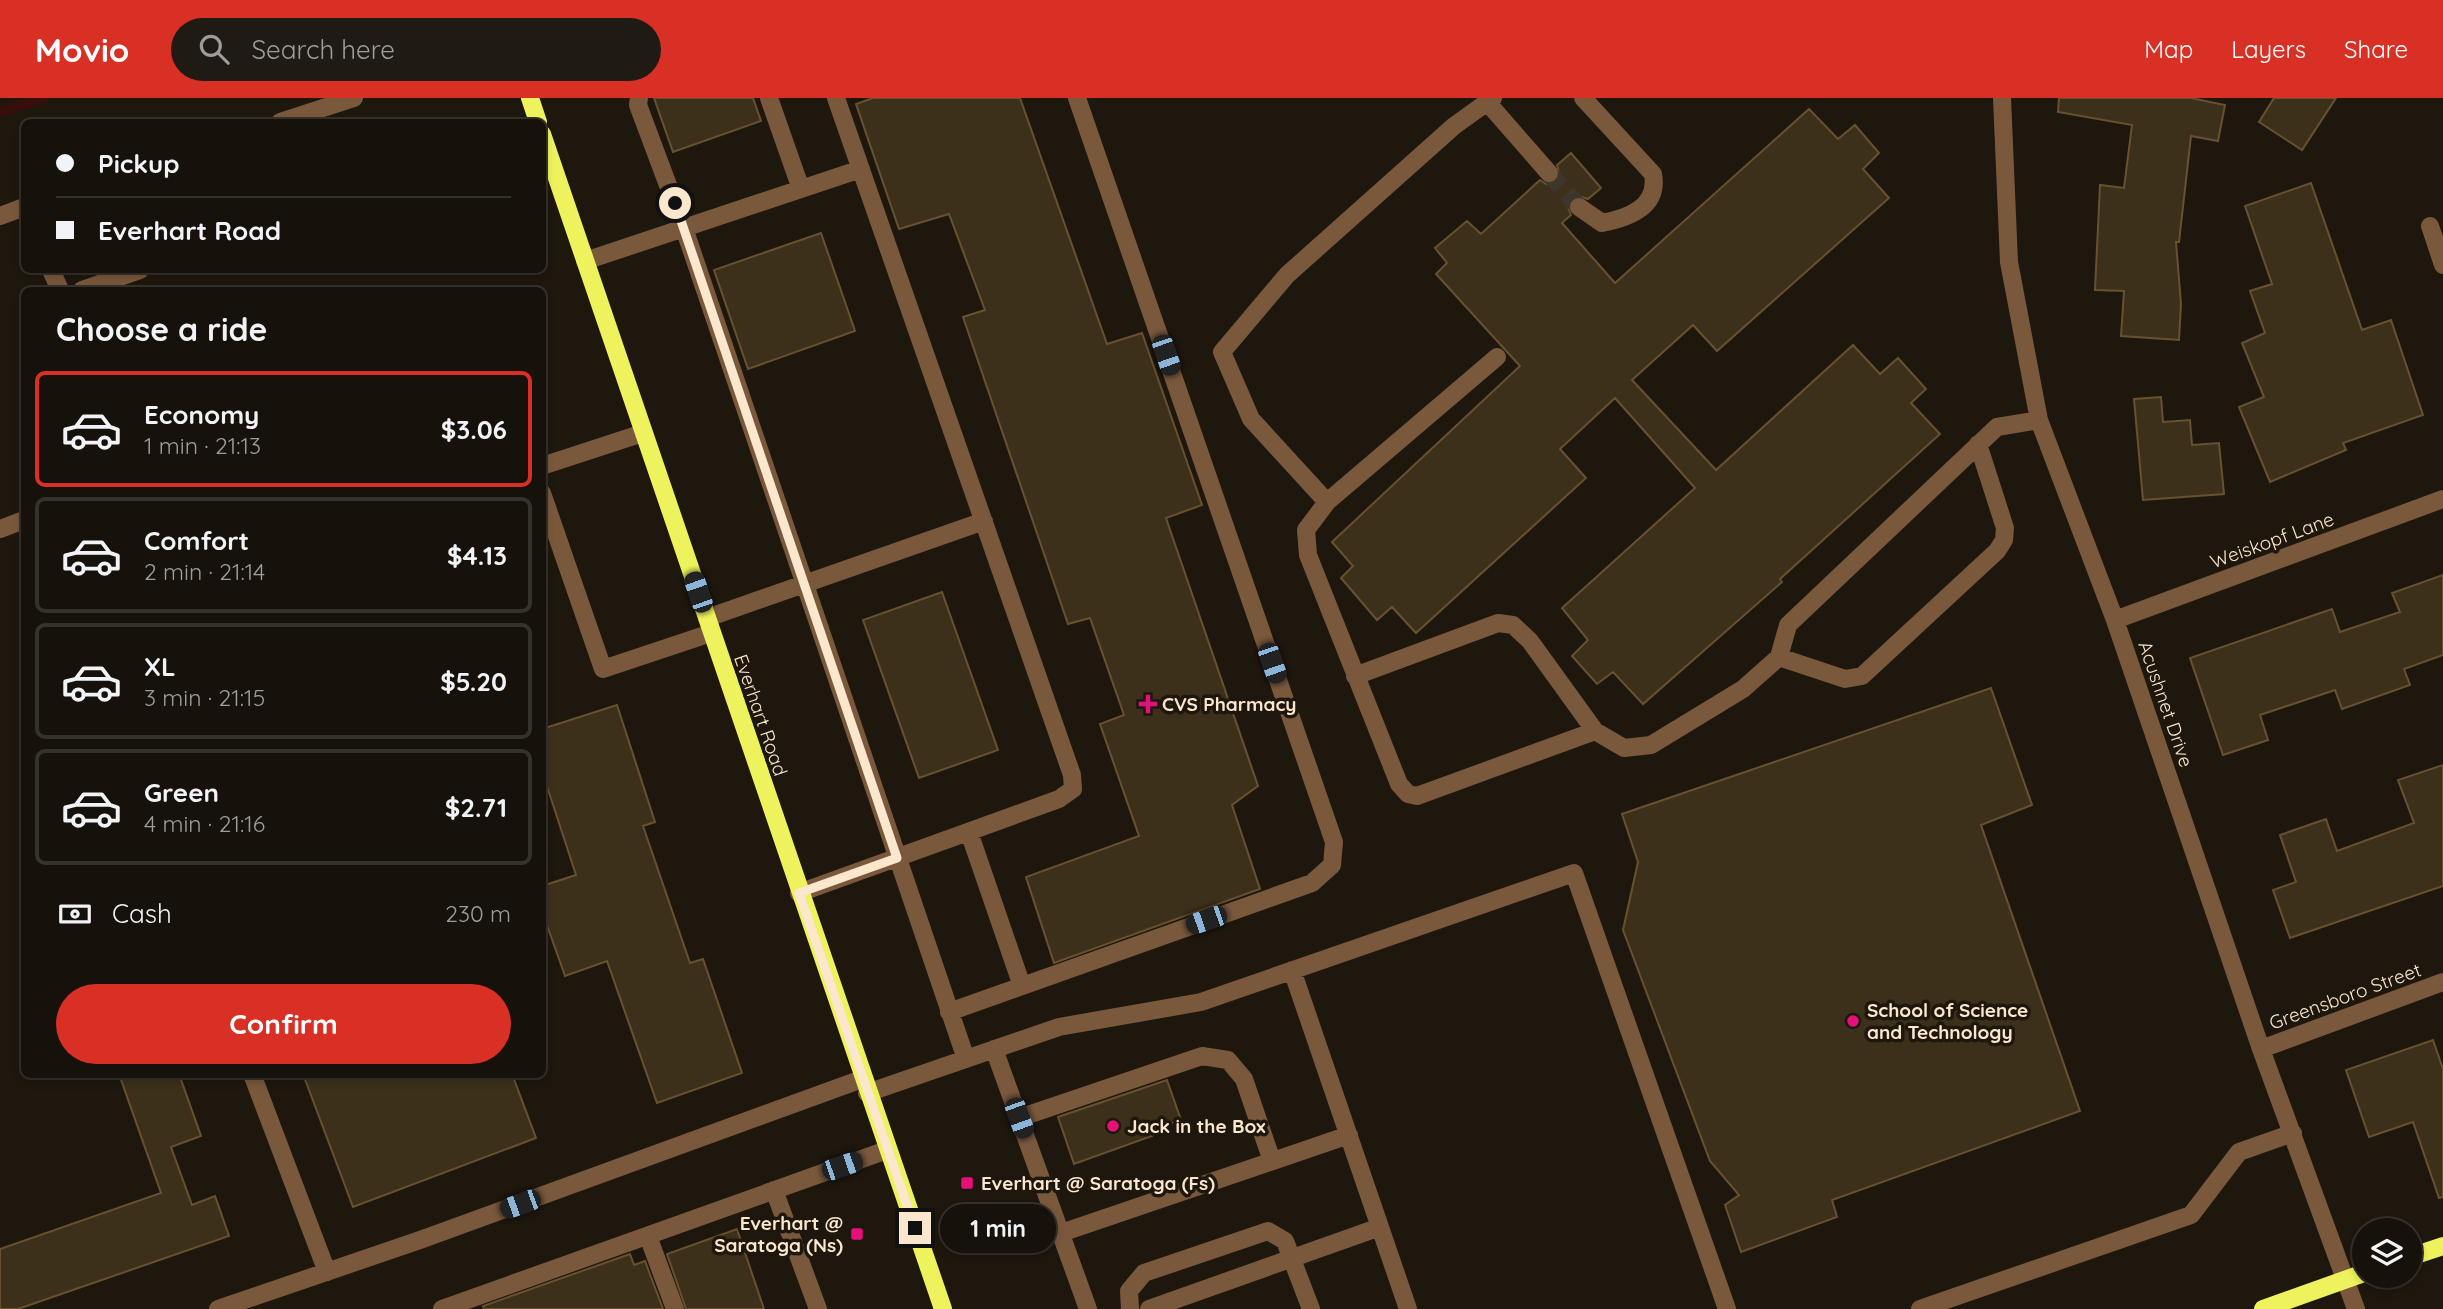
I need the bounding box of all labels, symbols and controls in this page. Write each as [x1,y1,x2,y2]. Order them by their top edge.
search box [171,18,661,81]
text: Movio [35,29,129,70]
icon: search [195,30,233,68]
text: Search here [251,33,395,66]
text: Map [2144,34,2193,64]
text: Layers [2231,34,2306,64]
text: Share [2344,34,2408,64]
text: Pickup [98,147,180,180]
route start [659,187,691,219]
text: Everhart Road [98,214,281,247]
text: Choose a ride [56,309,268,349]
car [1150,332,1183,378]
icon: car [60,398,123,461]
text: Economy [144,398,259,431]
text: $3.06 [441,413,507,446]
text: 1 min · 21:13 [144,431,261,460]
street label: Weiskopf Lane [2207,507,2337,573]
icon: car [60,524,123,587]
text: Comfort [144,524,249,557]
text: $4.13 [447,539,507,572]
text: 2 min · 21:14 [144,557,265,586]
car [682,569,715,615]
street label: Acushnet Drive [2133,638,2199,770]
car [1256,640,1289,686]
icon: car [60,650,123,713]
text: XL [144,650,176,683]
street label: Everhart Road [729,651,793,779]
text: $5.20 [440,665,507,698]
text: 3 min · 21:15 [144,683,265,712]
place label: CVS Pharmacy [1162,692,1297,716]
marker: CVS Pharmacy [1140,696,1156,712]
icon: car [60,776,123,839]
text: Green [144,776,219,809]
text: $2.71 [445,791,507,824]
text: 4 min · 21:16 [144,809,265,838]
icon: cash [56,895,94,933]
text: Cash [112,897,172,930]
text: 230 m [445,899,511,928]
car [1183,903,1230,937]
street label: Greensboro Street [2266,957,2424,1035]
button: Confirm [56,984,511,1064]
place label: School of Science and Technology [1867,998,2028,1044]
marker: School of Science and Technology [1845,1013,1861,1029]
car [1002,1095,1037,1141]
place label: Jack in the Box [1127,1114,1266,1138]
marker: Jack in the Box [1105,1118,1121,1134]
car [819,1149,866,1183]
place label: Everhart @ Saratoga (Fs) [981,1171,1215,1195]
marker: Everhart @ Saratoga (Fs) [959,1175,975,1191]
car [497,1187,544,1221]
callout: 1 min [940,1204,1055,1252]
place label: Everhart @ Saratoga (Ns) [714,1211,843,1257]
route end [899,1212,931,1244]
text: 1 min [970,1214,1026,1243]
map controls [2352,1218,2422,1288]
button: layers [2352,1218,2422,1288]
marker: Everhart @ Saratoga (Ns) [849,1226,865,1242]

